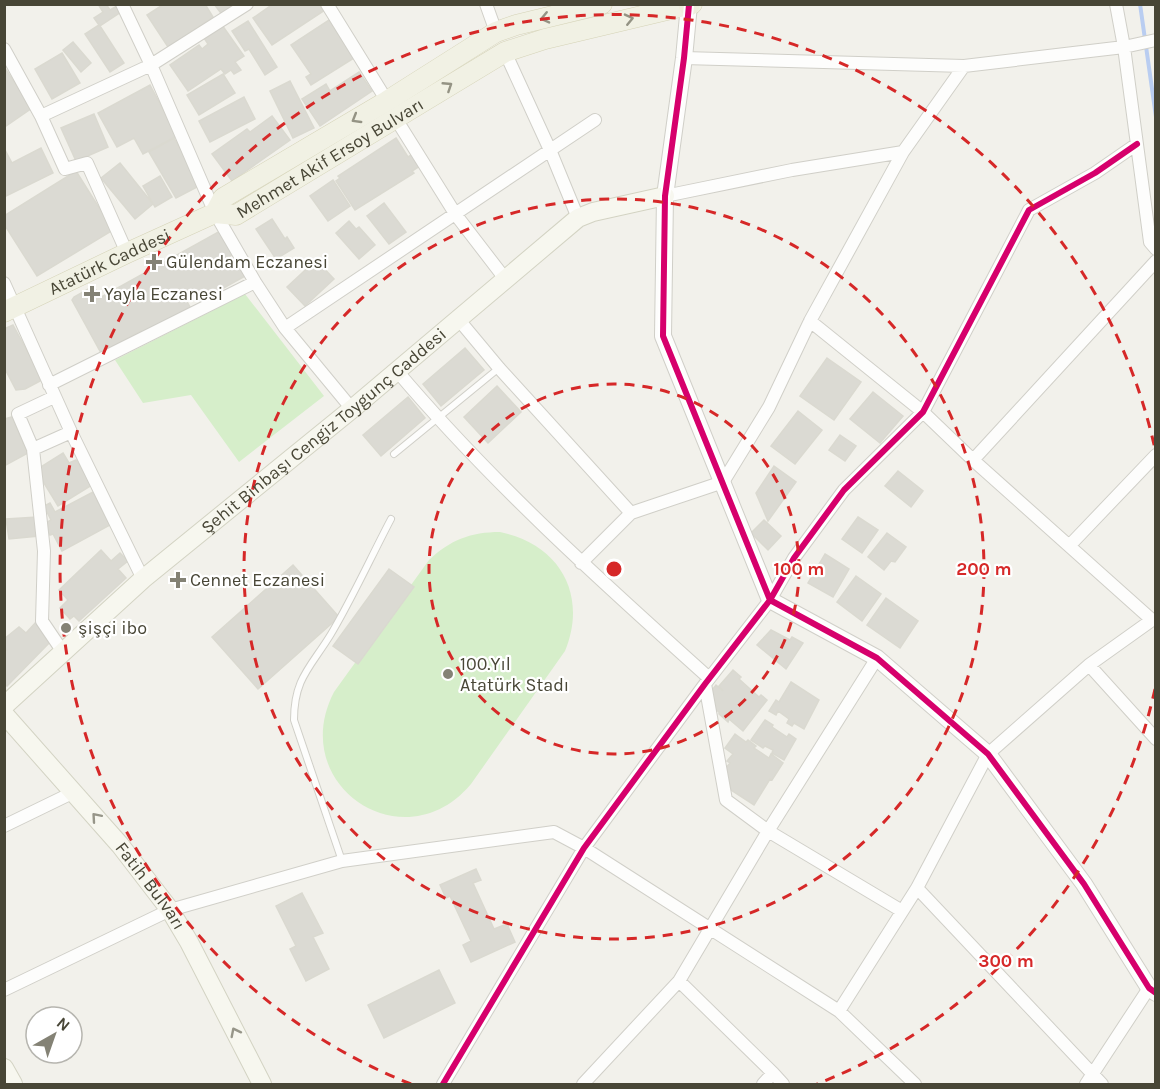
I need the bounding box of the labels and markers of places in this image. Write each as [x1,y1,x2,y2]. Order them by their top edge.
place label: Gülendam Eczanesi [166,251,328,273]
marker: Gülendam Eczanesi [147,255,161,269]
place label: Yayla Eczanesi [104,283,223,305]
marker: Yayla Eczanesi [85,287,99,301]
centre of rings [604,559,624,579]
place label: Cennet Eczanesi [190,569,325,591]
marker: Cennet Eczanesi [171,573,185,587]
place label: şişçi ibo [78,617,147,639]
marker: şişçi ibo [59,621,73,635]
place label: 100.Yıl Atatürk Stadı [460,653,569,696]
marker: 100.Yıl Atatürk Stadı [441,667,455,681]

